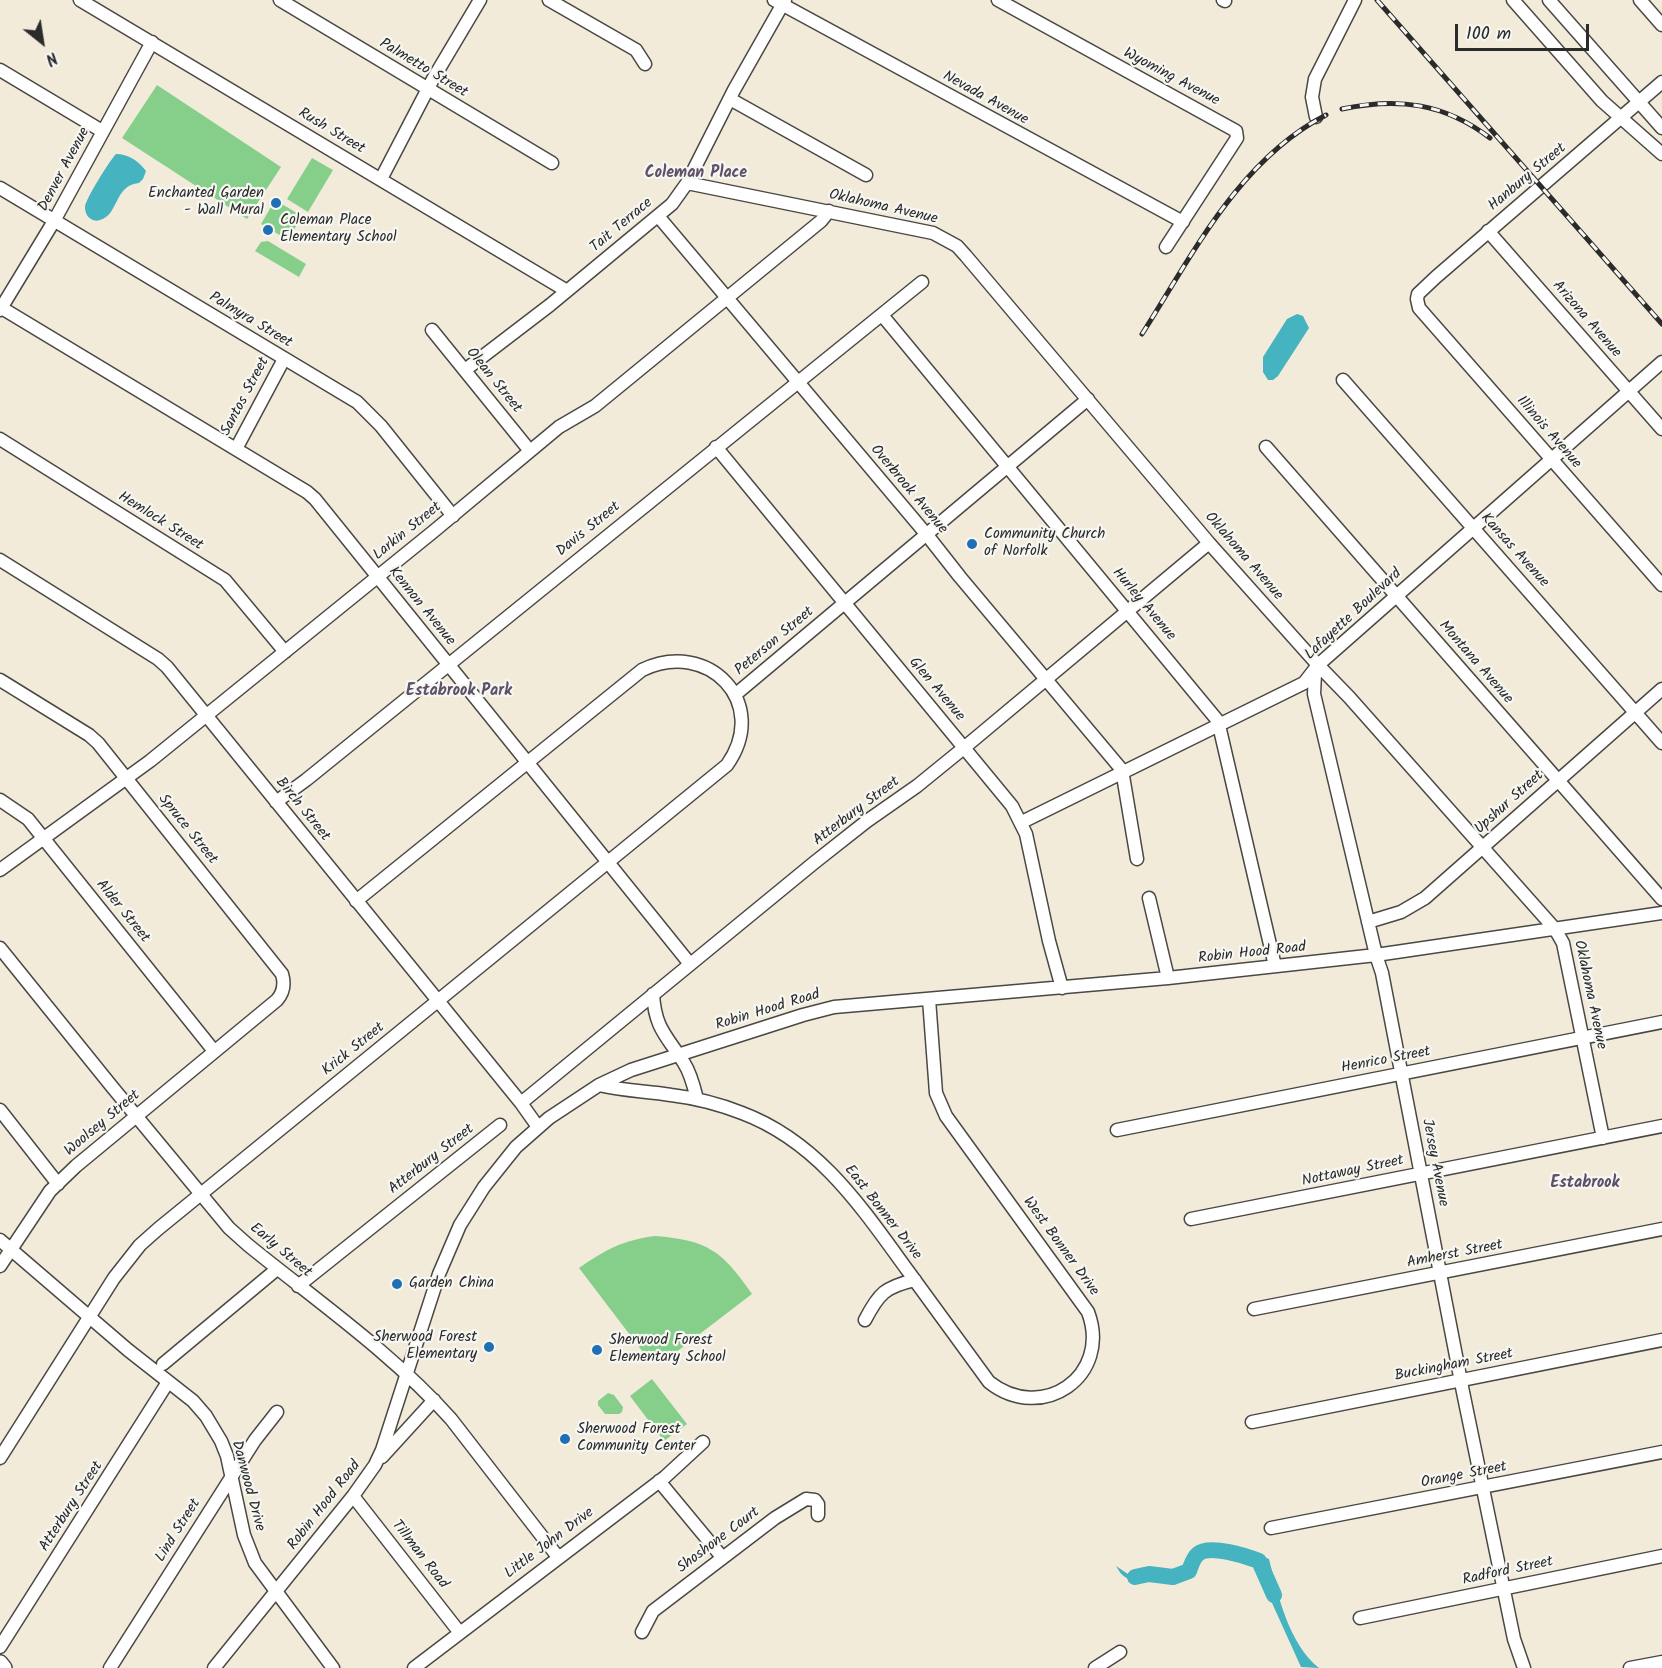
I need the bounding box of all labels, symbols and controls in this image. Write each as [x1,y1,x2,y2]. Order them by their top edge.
north arrow [12,12,72,72]
scale bar [1458,12,1592,50]
text: 100 m [1466,20,1511,49]
street label: Palmetto Street [376,36,470,102]
text: N [41,45,62,71]
street label: Wyoming Avenue [1120,45,1222,111]
street label: Nevada Avenue [939,68,1031,130]
street label: Rush Street [294,105,368,159]
street label: Denver Avenue [35,125,95,215]
street label: Hanbury Street [1485,140,1571,216]
district label: Coleman Place [645,164,747,184]
place label: Enchanted Garden - Wall Mural [148,185,264,220]
street label: Oklahoma Avenue [827,187,939,229]
street label: Tait Terrace [587,195,657,257]
marker: Enchanted Garden - Wall Mural [269,196,283,210]
place label: Coleman Place Elementary School [280,212,397,247]
marker: Coleman Place Elementary School [261,223,275,237]
street label: Arizona Avenue [1548,278,1624,362]
street label: Palmyra Street [205,289,295,353]
street label: Olean Street [461,345,525,417]
street label: Santos Street [218,355,274,439]
street label: Illinois Avenue [1512,393,1584,473]
street label: Overbrook Avenue [865,442,951,538]
street label: Hemlock Street [114,489,206,555]
street label: Larkin Street [370,499,446,565]
street label: Davis Street [553,499,625,561]
street label: Oklahoma Avenue [1200,509,1286,605]
street label: Kansas Avenue [1476,510,1552,592]
place label: Community Church of Norfolk [984,526,1105,561]
marker: Community Church of Norfolk [965,537,979,551]
street label: Kennon Avenue [384,564,458,650]
street label: Hurley Avenue [1107,565,1179,645]
street label: Lafayette Boulevard [1302,565,1406,665]
street label: Peterson Street [732,604,818,680]
street label: Montana Avenue [1434,618,1516,708]
street label: Glen Avenue [904,654,968,726]
district label: Estabrook Park [406,682,512,702]
street label: Upshur Street [1472,767,1548,839]
street label: Birch Street [271,774,333,846]
street label: Atterbury Street [810,774,904,850]
street label: Spruce Street [153,791,221,869]
street label: Alder Street [91,877,153,947]
street label: Robin Hood Road [1197,939,1307,969]
street label: Oklahoma Avenue [1569,939,1609,1051]
street label: Robin Hood Road [714,987,822,1035]
street label: Krick Street [319,1019,389,1081]
street label: Henrico Street [1340,1043,1432,1079]
street label: Woolsey Street [62,1087,144,1161]
street label: Jersey Avenue [1417,1118,1451,1208]
street label: Atterbury Street [386,1121,478,1199]
street label: Nottaway Street [1300,1152,1406,1192]
street label: East Bonner Drive [839,1162,925,1264]
district label: Estabrook [1550,1174,1620,1194]
street label: West Bonner Drive [1018,1194,1102,1300]
street label: Early Street [245,1220,315,1282]
street label: Amherst Street [1406,1237,1504,1273]
place label: Garden China [409,1275,494,1293]
marker: Garden China [390,1277,404,1291]
place label: Sherwood Forest Elementary [374,1329,477,1364]
place label: Sherwood Forest Elementary School [609,1332,726,1367]
marker: Sherwood Forest Elementary [482,1340,496,1354]
marker: Sherwood Forest Elementary School [590,1343,604,1357]
street label: Buckingham Street [1393,1346,1515,1386]
place label: Sherwood Forest Community Center [577,1421,696,1456]
marker: Sherwood Forest Community Center [558,1432,572,1446]
street label: Danwood Drive [226,1439,268,1533]
street label: Robin Hood Road [285,1458,365,1554]
street label: Atterbury Street [36,1459,108,1555]
street label: Orange Street [1420,1459,1508,1493]
street label: Lind Street [152,1496,206,1566]
street label: Shoshone Court [674,1504,764,1578]
street label: Little John Drive [502,1505,598,1583]
street label: Tillman Road [387,1517,451,1593]
street label: Radford Street [1461,1554,1555,1590]

